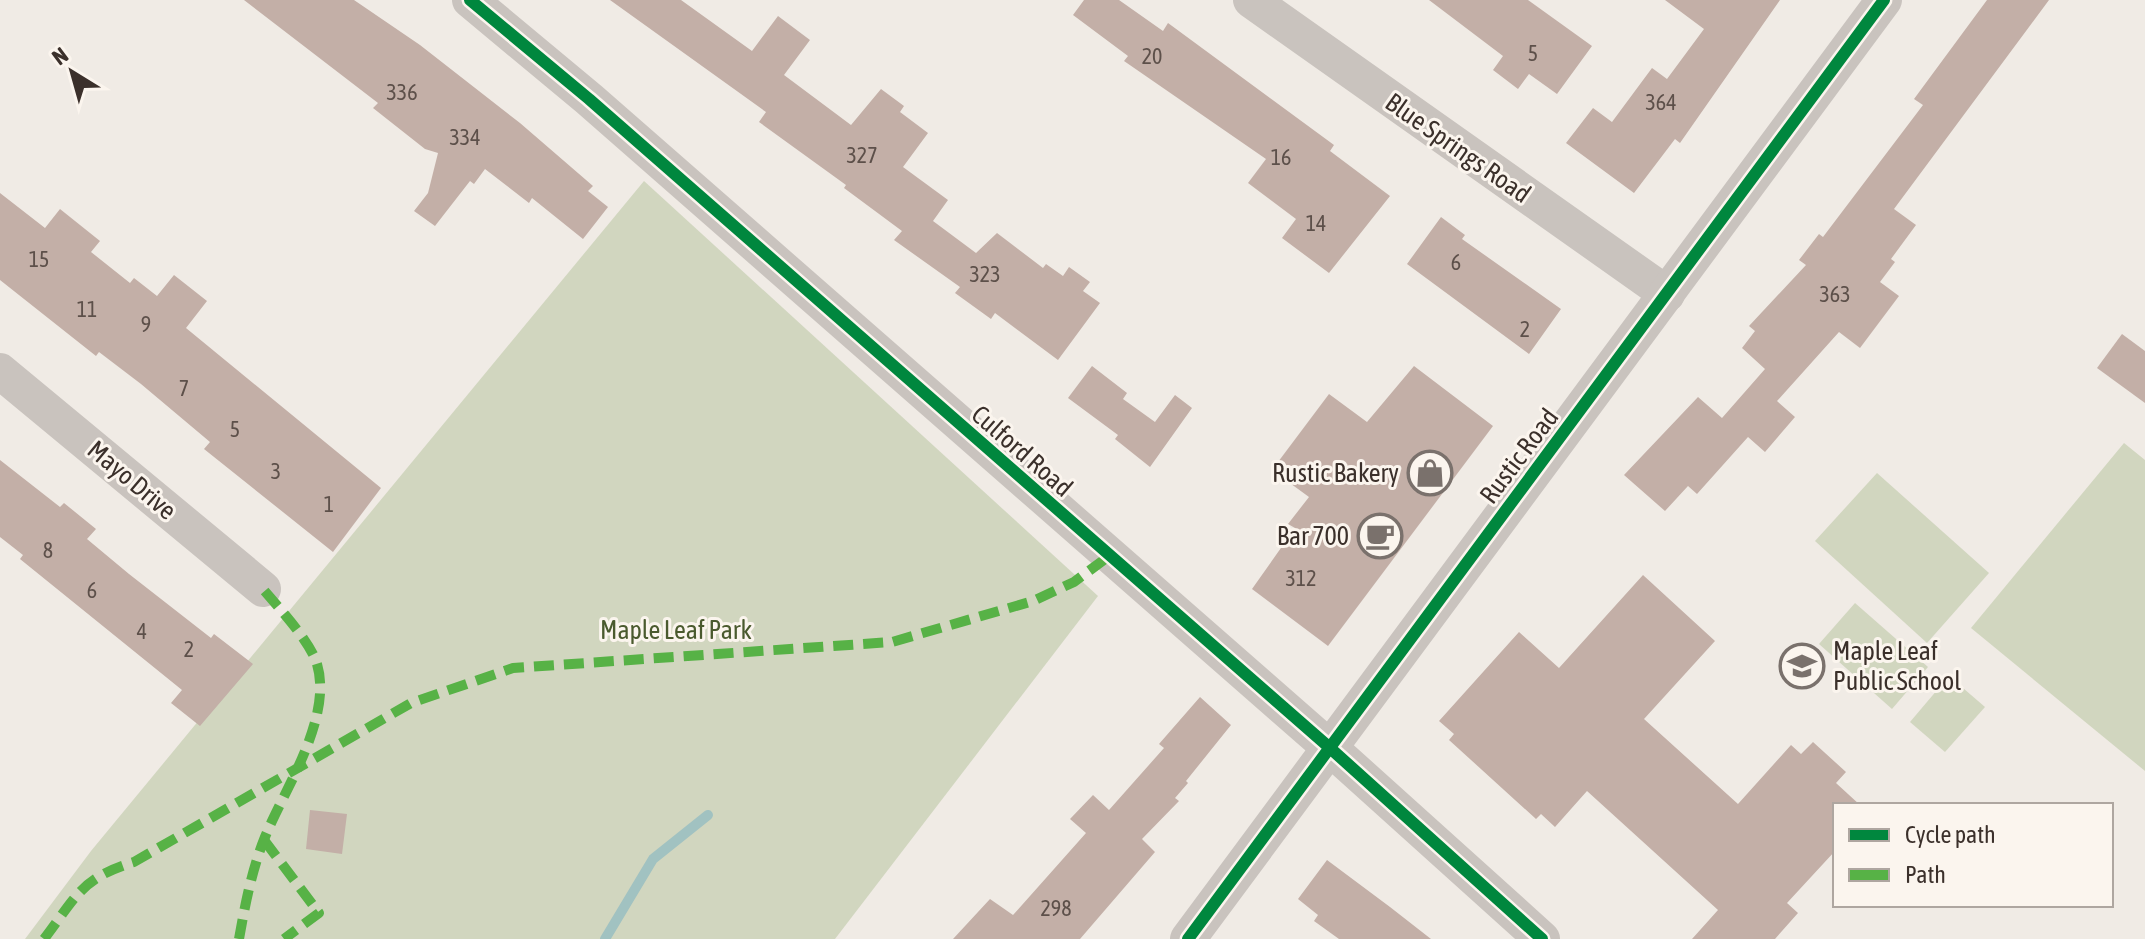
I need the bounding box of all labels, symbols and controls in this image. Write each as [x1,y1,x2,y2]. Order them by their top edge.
north arrow [32,32,112,112]
house number: 5 [1528,40,1538,66]
text: N [47,42,73,70]
house number: 20 [1142,43,1162,69]
house number: 336 [386,79,418,105]
street label: Blue Springs Road [1380,87,1536,209]
house number: 364 [1645,89,1677,115]
house number: 334 [449,124,481,150]
house number: 327 [846,142,878,168]
house number: 16 [1271,144,1291,170]
house number: 14 [1306,210,1326,236]
house number: 15 [29,246,49,272]
house number: 6 [1451,249,1461,275]
house number: 323 [969,261,1001,287]
house number: 363 [1819,281,1851,307]
house number: 11 [77,296,97,322]
house number: 9 [141,311,151,337]
house number: 2 [1520,316,1530,342]
house number: 7 [179,375,189,401]
street label: Culford Road [965,399,1079,503]
street label: Rustic Road [1474,403,1564,509]
house number: 5 [230,416,240,442]
street label: Mayo Drive [82,434,182,526]
shop icon: Rustic Bakery [1406,449,1454,497]
house number: 3 [271,458,281,484]
place label: Rustic Bakery [1272,458,1399,488]
house number: 1 [324,491,334,517]
cafe icon: Bar 700 [1356,512,1404,560]
place label: Bar 700 [1277,521,1349,551]
house number: 8 [43,537,53,563]
house number: 312 [1285,565,1317,591]
house number: 6 [87,577,97,603]
park label: Maple Leaf Park [600,615,752,645]
house number: 4 [137,618,147,644]
house number: 2 [184,636,194,662]
place label: Maple Leaf Public School [1833,636,1961,696]
school or university icon: Maple Leaf Public School [1778,642,1826,690]
legend [1833,803,2113,907]
text: Cycle path [1905,821,1996,848]
text: Path [1905,861,1946,888]
house number: 298 [1040,895,1072,921]

